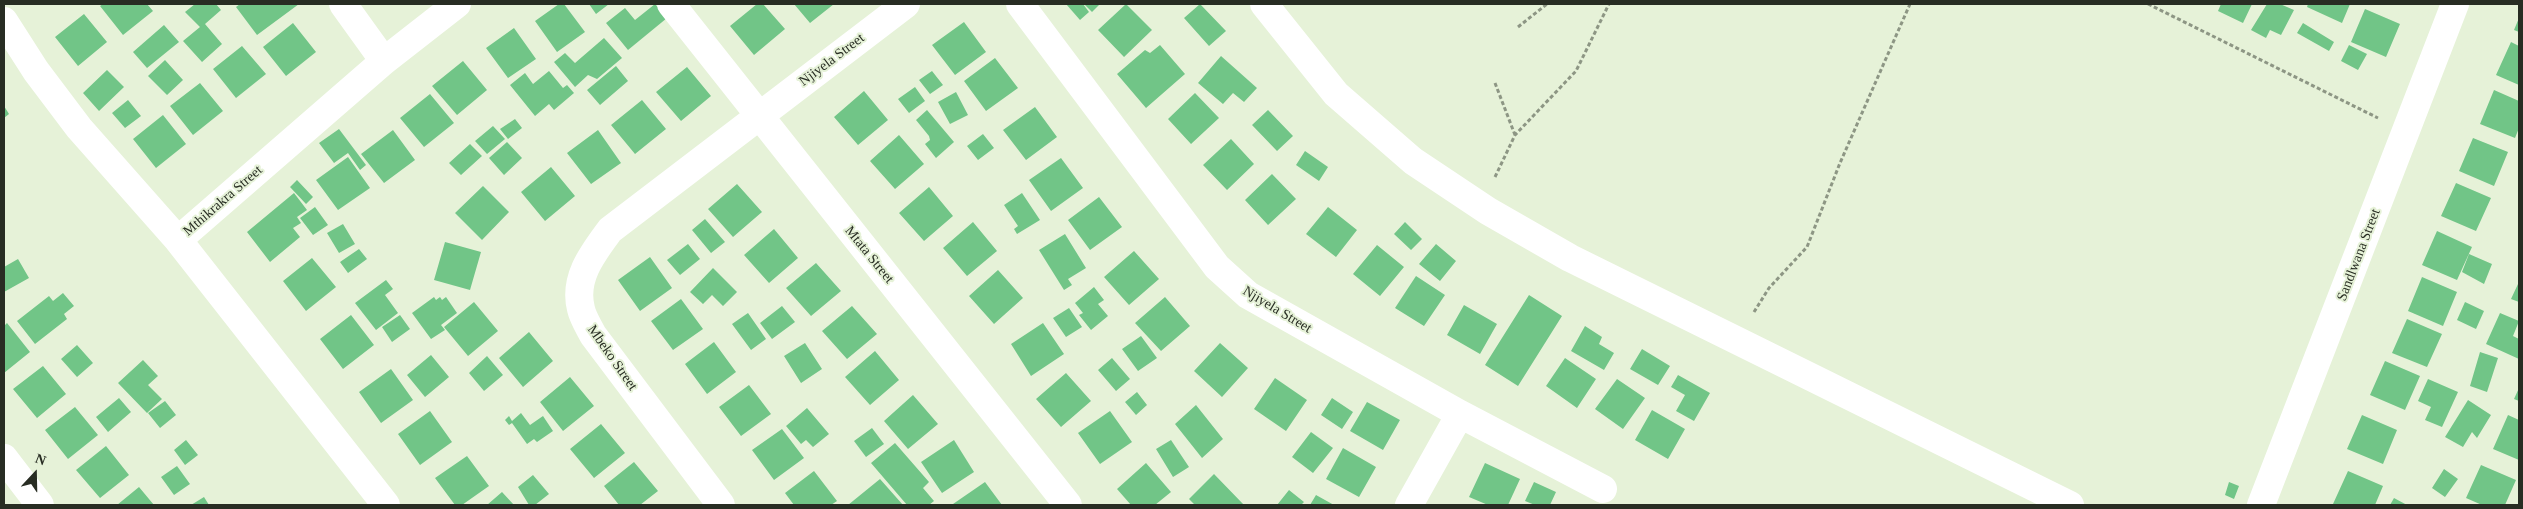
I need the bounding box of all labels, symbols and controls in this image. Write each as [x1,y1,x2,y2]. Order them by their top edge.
street label: Njiyela Street [796,30,868,90]
street label: Mthikrakra Street [180,162,266,240]
street label: Sandlwana Street [2334,206,2384,304]
street label: Mtata Street [841,223,897,287]
street label: Njiyela Street [1240,283,1314,337]
street label: Mbeko Street [583,322,641,394]
north arrow [10,449,60,499]
text: N [33,451,48,468]

